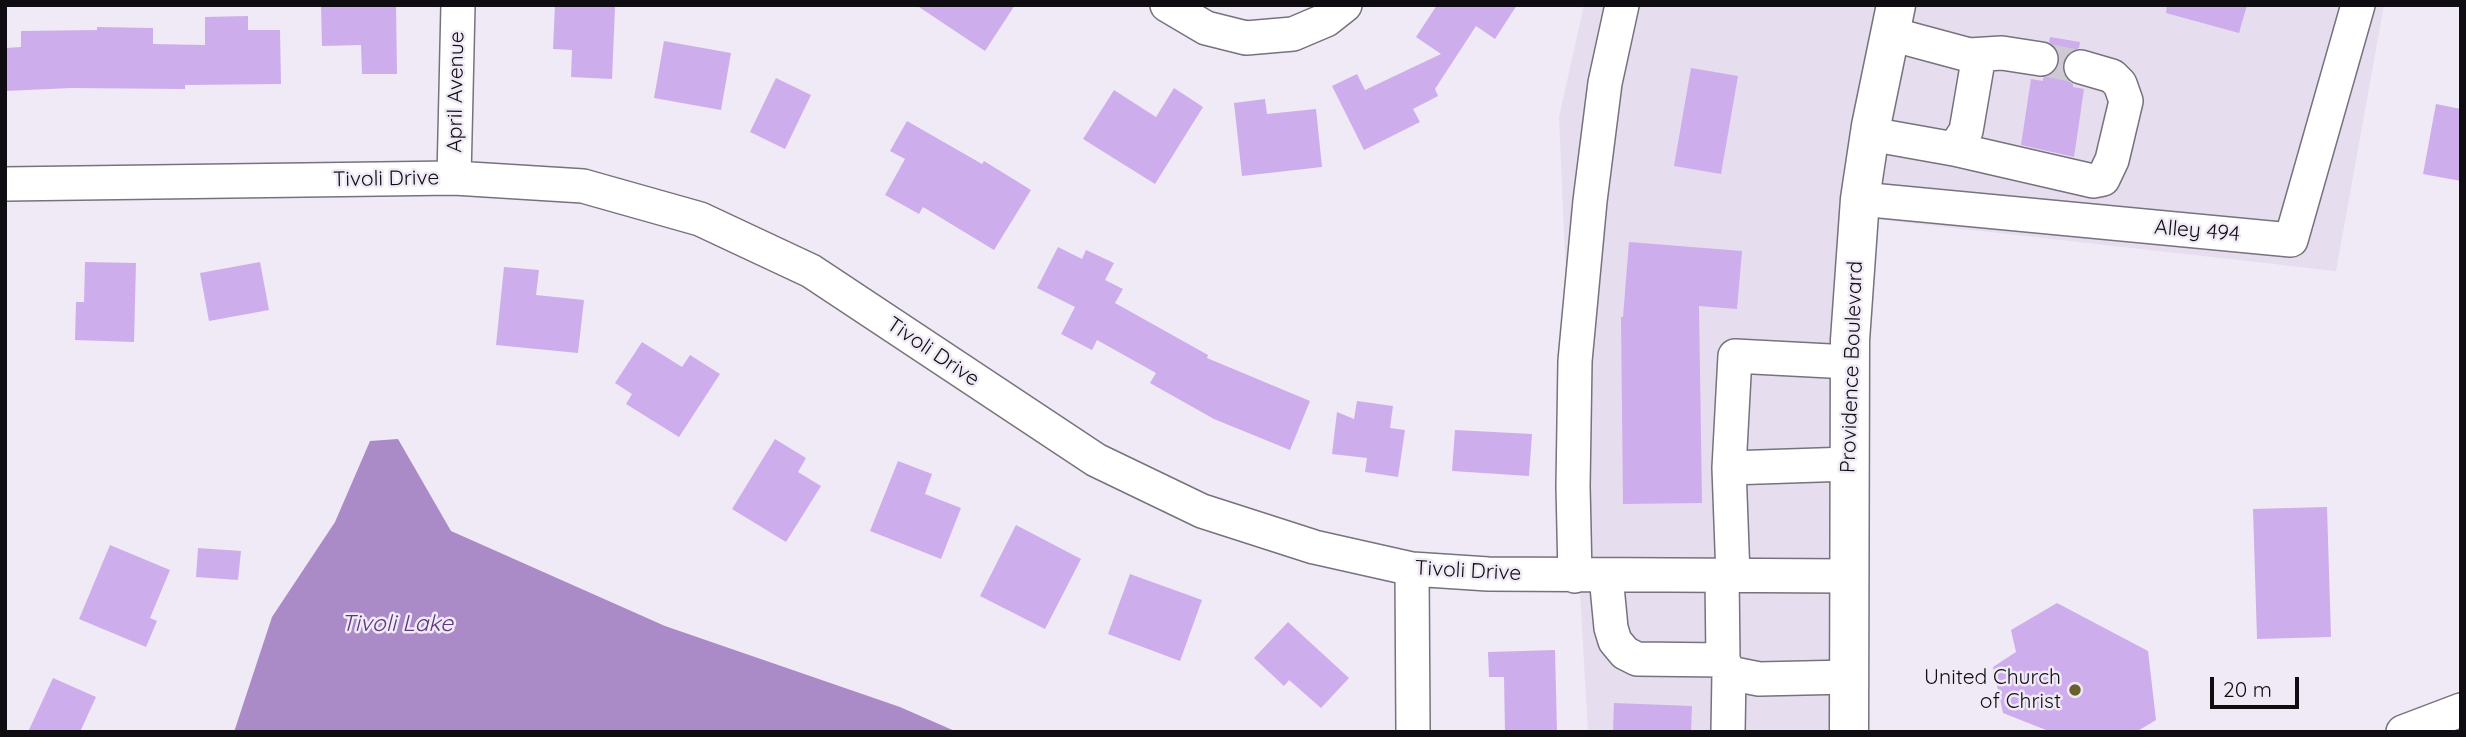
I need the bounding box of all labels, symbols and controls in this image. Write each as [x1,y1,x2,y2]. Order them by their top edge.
street label: April Avenue [442,31,470,153]
street label: Tivoli Drive [333,165,439,193]
street label: Alley 494 [2153,215,2241,247]
street label: Providence Boulevard [1836,260,1868,474]
street label: Tivoli Drive [882,312,984,392]
street label: Tivoli Drive [1414,556,1522,586]
water label: Tivoli Lake [341,610,453,638]
scale bar [2214,664,2303,708]
place label: United Church of Christ [1924,665,2061,715]
text: 20 m [2223,676,2272,702]
marker: United Church of Christ [2067,682,2083,698]

